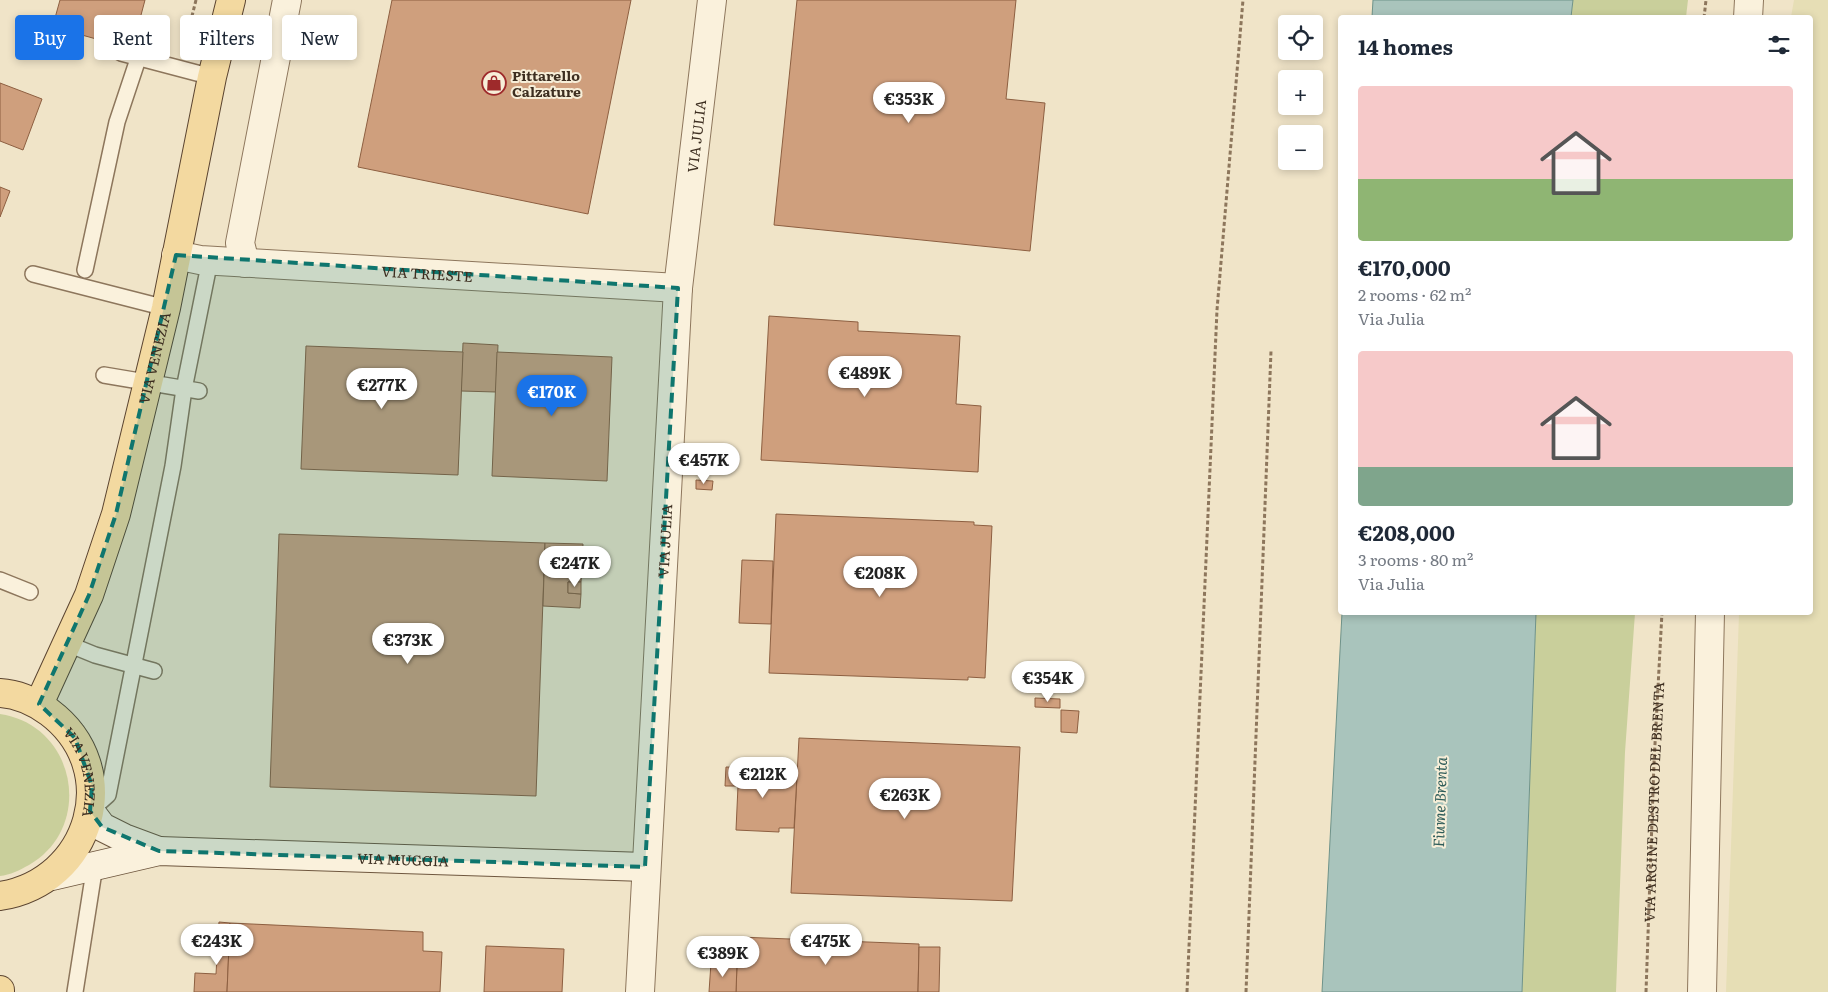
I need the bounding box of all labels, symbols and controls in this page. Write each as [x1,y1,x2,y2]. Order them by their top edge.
chip: Buy [15,15,84,60]
chip: Rent [94,15,170,60]
chip: Filters [180,15,272,60]
chip: New [282,15,357,60]
map controls [1278,15,1323,170]
button: locate [1278,15,1323,60]
text: 14 homes [1358,30,1453,61]
icon: filters [1765,31,1793,59]
place label: Pittarello Calzature [512,65,581,101]
shop icon: Pittarello Calzature [481,70,507,96]
button: + [1278,70,1323,115]
pin: €353K [874,82,944,124]
text: €353K [884,86,934,110]
street label: VIA JULIA [682,98,710,174]
icon: home [1531,118,1621,208]
button: − [1278,125,1323,170]
text: €170,000 [1358,251,1451,282]
street label: VIA TRIESTE [381,261,474,286]
text: 2 rooms · 62 m² [1358,282,1471,306]
text: Via Julia [1358,306,1425,330]
street label: VIA VENEZIA [133,309,175,406]
pin: €489K [830,356,900,398]
text: €489K [839,360,891,384]
pin: €277K [347,368,417,410]
text: €277K [357,372,407,396]
pin: €170K [517,374,587,417]
text: €170K [528,379,576,403]
icon: home [1531,383,1621,473]
pin: €457K [669,442,739,485]
text: €457K [679,447,729,471]
street label: VIA JULIA [652,503,676,578]
text: €208,000 [1358,516,1455,547]
pin: €247K [540,546,610,588]
text: 3 rooms · 80 m² [1358,547,1473,571]
text: €247K [550,550,600,574]
pin: €208K [845,556,915,598]
text: €208K [854,560,906,584]
text: Via Julia [1358,571,1425,595]
pin: €373K [373,622,443,665]
text: €373K [383,627,433,651]
pin: €354K [1013,660,1083,703]
text: €354K [1023,665,1073,689]
street label: VIA ARGINE DESTRO DEL BRENTA [1638,681,1668,923]
street label: VIA VENEZIA [59,723,101,820]
pin: €212K [728,756,798,799]
water label: Fiume Brenta [1426,756,1452,848]
text: €212K [739,761,787,785]
pin: €263K [870,778,940,820]
text: €263K [880,782,930,806]
street label: VIA MUGGIA [357,848,450,871]
pin: €243K [182,924,252,966]
pin: €475K [791,924,861,966]
text: €243K [192,928,242,952]
text: €475K [801,928,851,952]
pin: €389K [688,936,758,978]
text: €389K [697,940,749,964]

